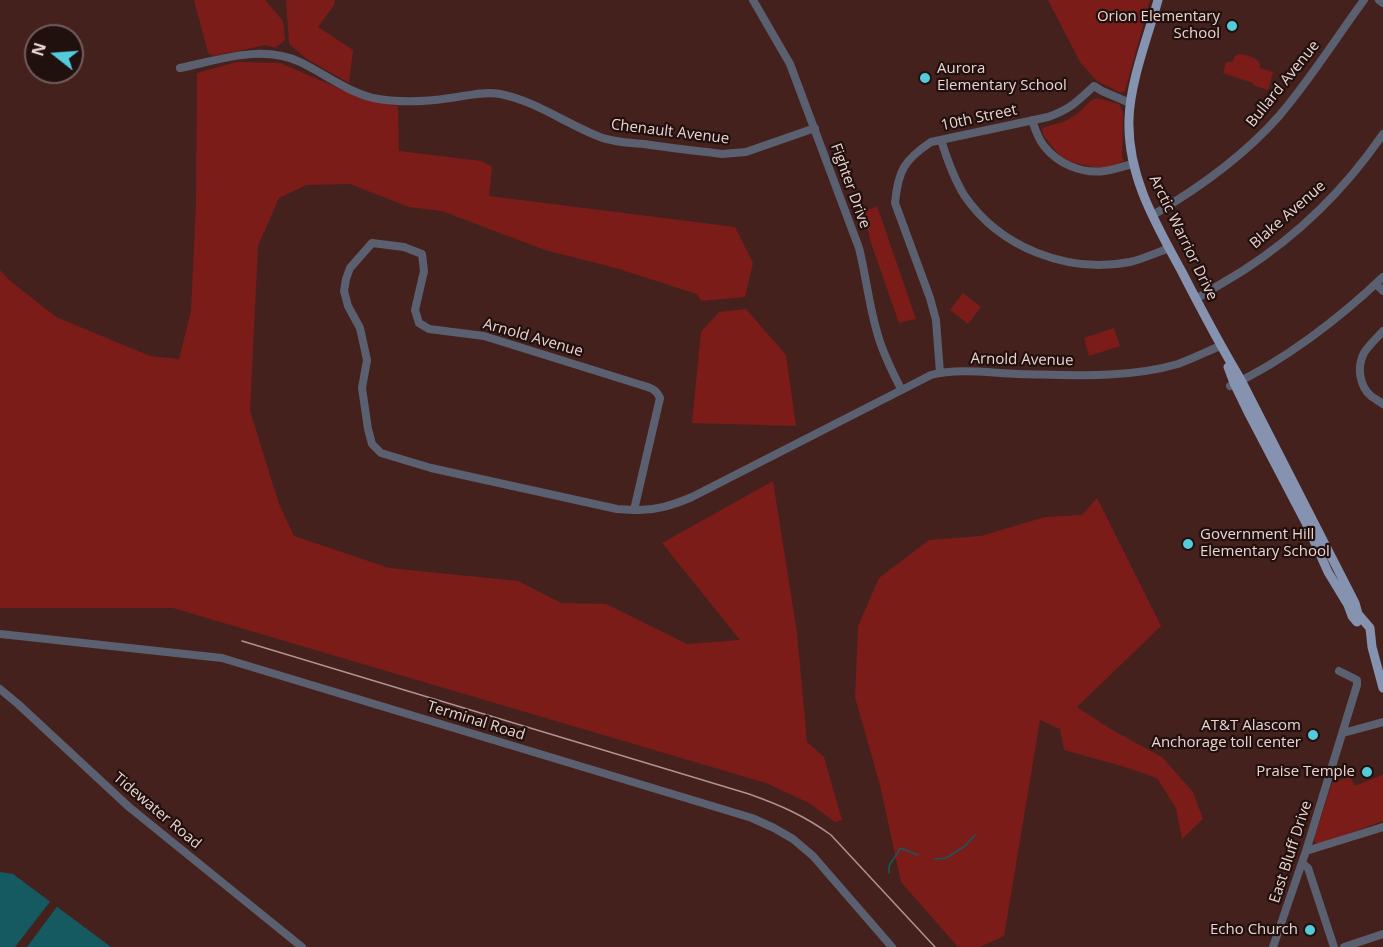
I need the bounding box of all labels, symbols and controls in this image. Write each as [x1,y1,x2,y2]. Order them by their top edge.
place label: Orion Elementary School [1097,8,1220,43]
marker: Orion Elementary School [1225,19,1239,33]
north arrow [24,24,84,84]
street label: Bullard Avenue [1243,37,1323,131]
text: N [26,40,51,59]
place label: Aurora Elementary School [937,60,1067,95]
marker: Aurora Elementary School [918,71,932,85]
street label: 10th Street [939,101,1019,135]
street label: Chenault Avenue [610,116,730,148]
street label: Fighter Drive [826,141,874,231]
street label: Arctic Warrior Drive [1145,172,1221,304]
street label: Blake Avenue [1247,177,1329,253]
street label: Arnold Avenue [481,315,585,361]
street label: Arnold Avenue [970,350,1074,370]
place label: Government Hill Elementary School [1200,526,1330,561]
marker: Government Hill Elementary School [1181,537,1195,551]
street label: Terminal Road [425,698,527,744]
place label: AT&T Alascom Anchorage toll center [1151,717,1301,752]
marker: AT&T Alascom Anchorage toll center [1306,728,1320,742]
place label: Praise Temple [1256,763,1355,781]
marker: Praise Temple [1360,765,1374,779]
street label: Tidewater Road [109,769,205,853]
street label: East Bluff Drive [1266,799,1316,905]
place label: Echo Church [1210,921,1298,939]
marker: Echo Church [1303,923,1317,937]

